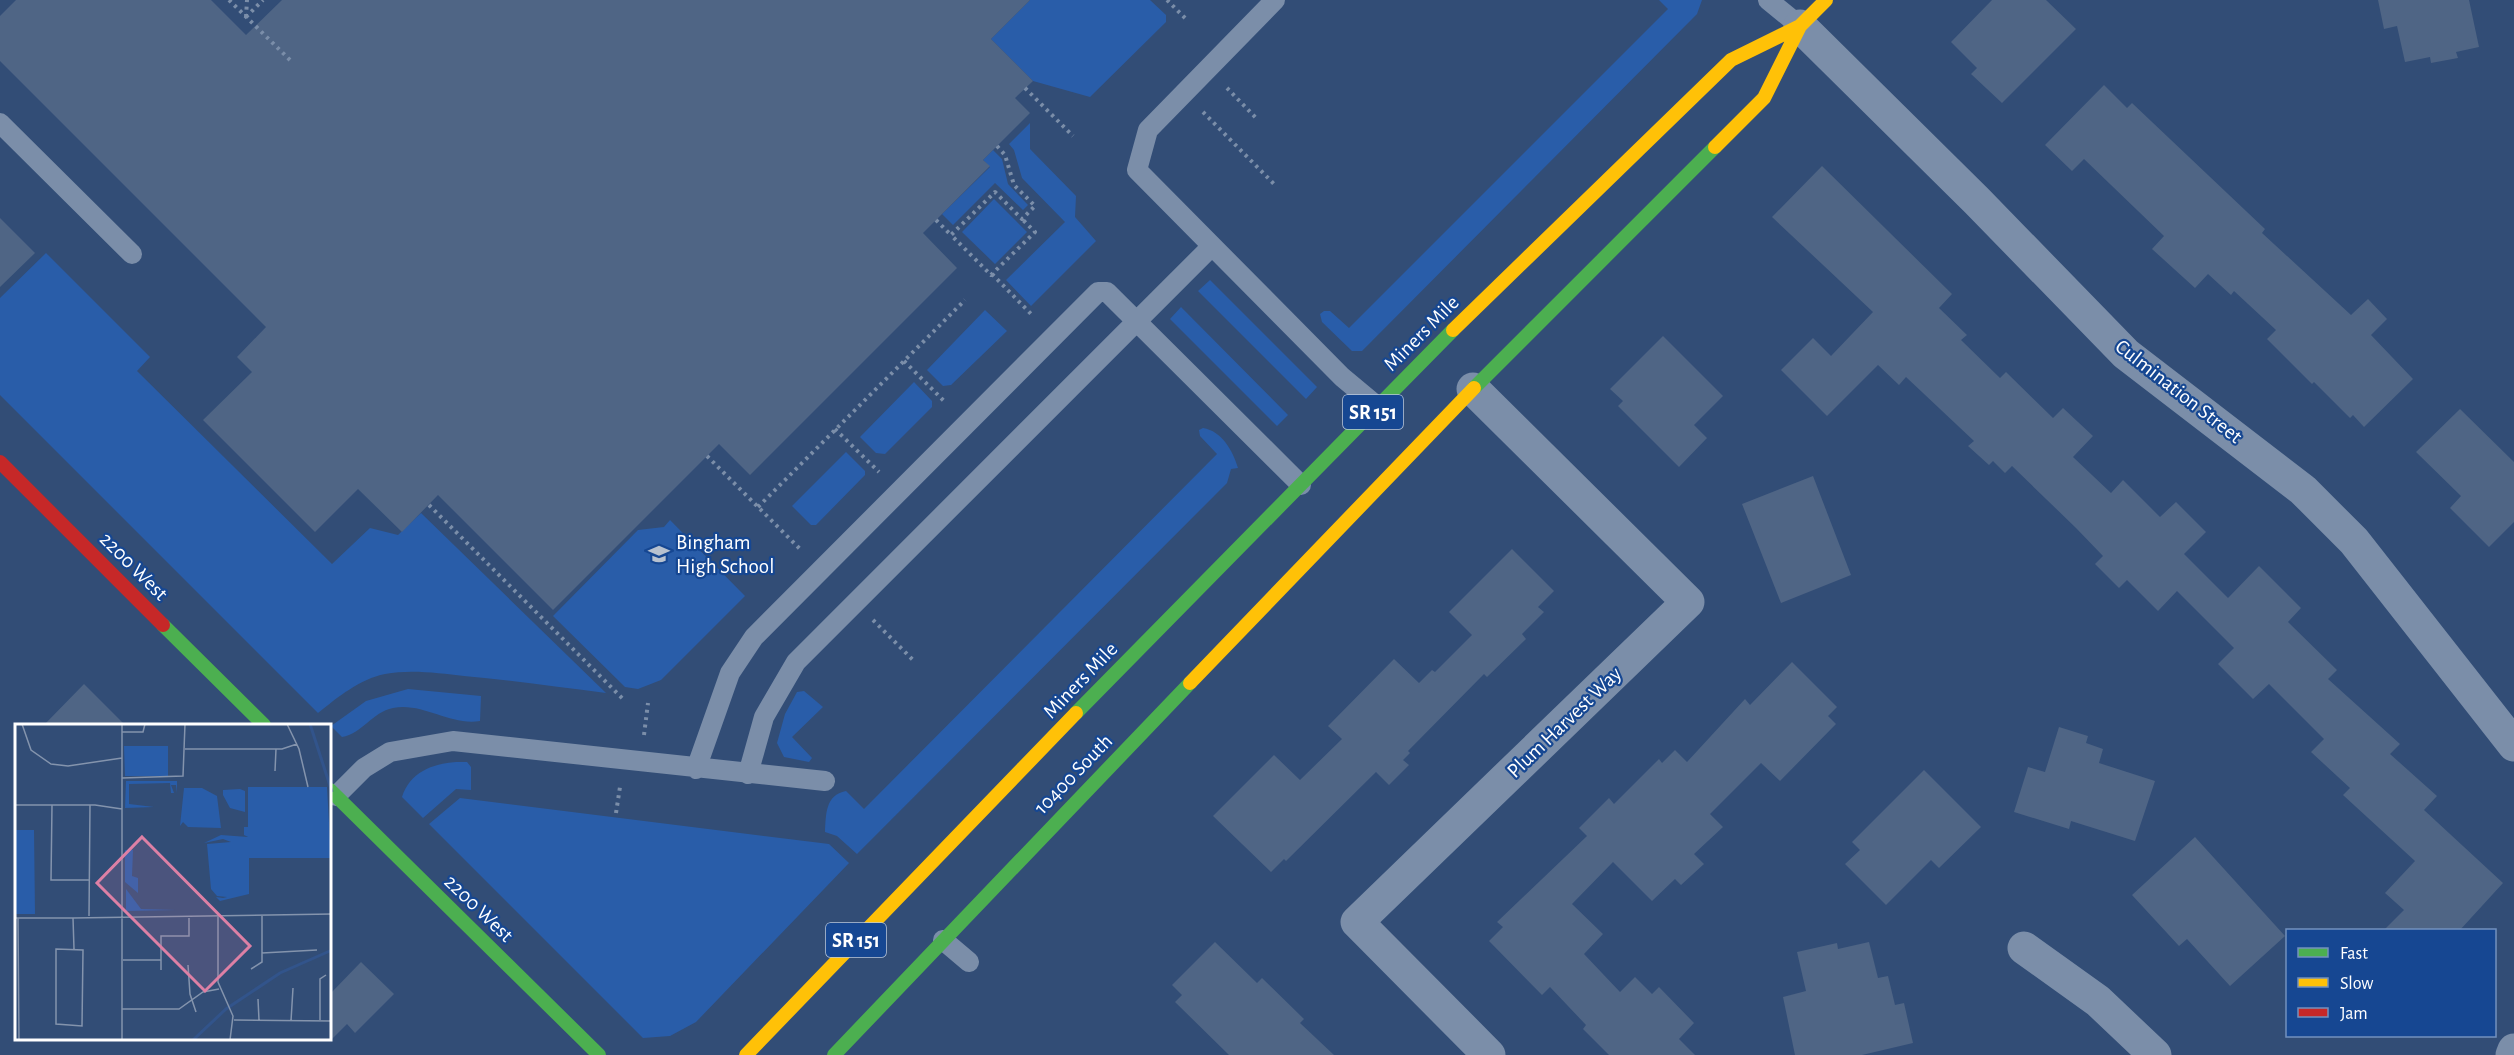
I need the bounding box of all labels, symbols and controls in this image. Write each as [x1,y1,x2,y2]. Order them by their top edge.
street label: Miners Mile [1380,292,1463,375]
street label: Culmination Street [2111,336,2246,447]
road number: SR 151 [1343,395,1403,429]
street label: 2200 West [96,528,172,605]
place label: Bingham High School [676,532,774,577]
school or university icon: Bingham High School [647,542,671,566]
street label: Miners Mile [1039,638,1122,722]
street label: Plum Harvest Way [1503,663,1625,782]
inset map [15,724,332,1040]
street label: 10400 South [1030,730,1116,818]
street label: 2200 West [440,871,517,946]
road number: SR 151 [826,923,886,957]
legend [2286,929,2496,1037]
text: Fast [2340,945,2368,963]
text: Slow [2340,975,2373,993]
text: Jam [2340,1005,2368,1023]

